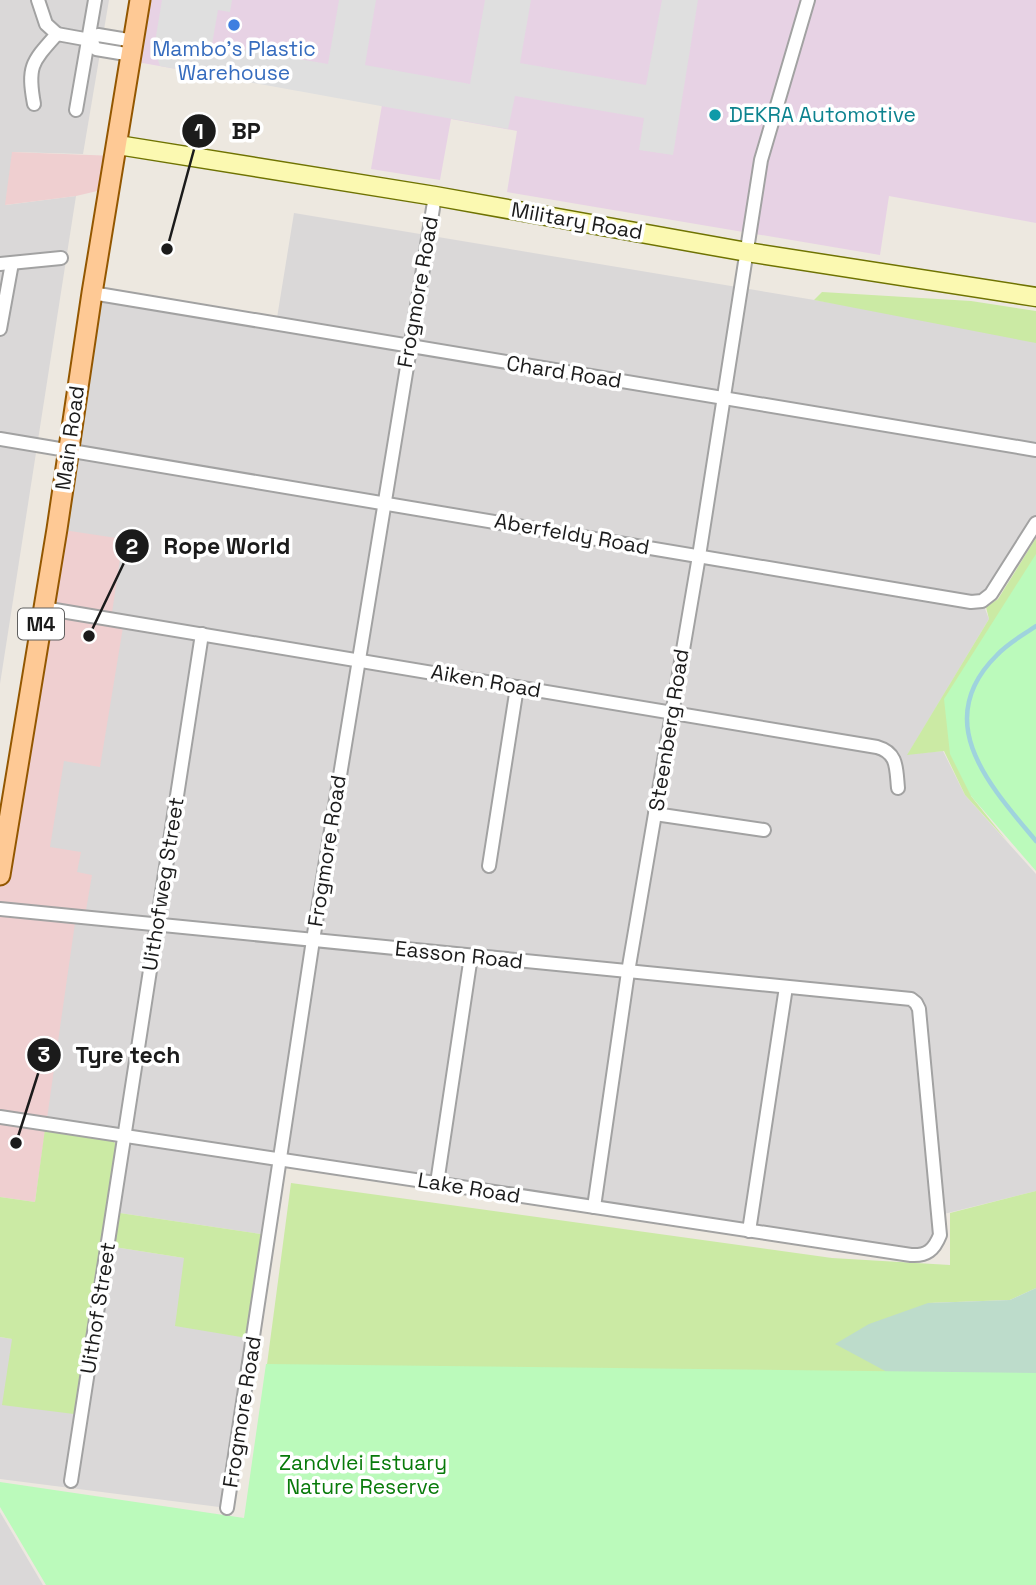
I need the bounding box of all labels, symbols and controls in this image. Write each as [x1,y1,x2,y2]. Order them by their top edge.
marker: Mambo's Plastic Warehouse [226,17,242,33]
place label: Mambo's Plastic Warehouse [152,35,316,86]
place label: DEKRA Automotive [729,101,916,128]
marker: DEKRA Automotive [707,107,723,123]
callout: BP [182,109,274,153]
text: BP [231,116,261,146]
text: 1 [194,118,204,145]
street label: Military Road [509,196,645,245]
street label: Frogmore Road [391,214,444,370]
street label: Chard Road [504,349,624,394]
street label: Main Road [49,384,90,492]
street label: Aberfeldy Road [493,507,652,560]
callout: Rope World [115,524,305,568]
text: Rope World [164,531,290,561]
text: 2 [126,533,138,560]
road number: M4 [18,608,64,639]
street label: Steenberg Road [642,647,695,813]
street label: Aiken Road [429,658,543,703]
street label: Frogmore Road [301,773,352,929]
street label: Uithofweg Street [135,795,190,973]
street label: Easson Road [394,934,524,975]
callout: Tyre tech [27,1033,194,1077]
text: Tyre tech [76,1040,180,1070]
text: 3 [38,1041,50,1068]
street label: Lake Road [416,1166,522,1209]
street label: Uithof Street [74,1240,121,1376]
street label: Frogmore Road [216,1334,267,1490]
park label: Zandvlei Estuary Nature Reserve [279,1449,447,1500]

